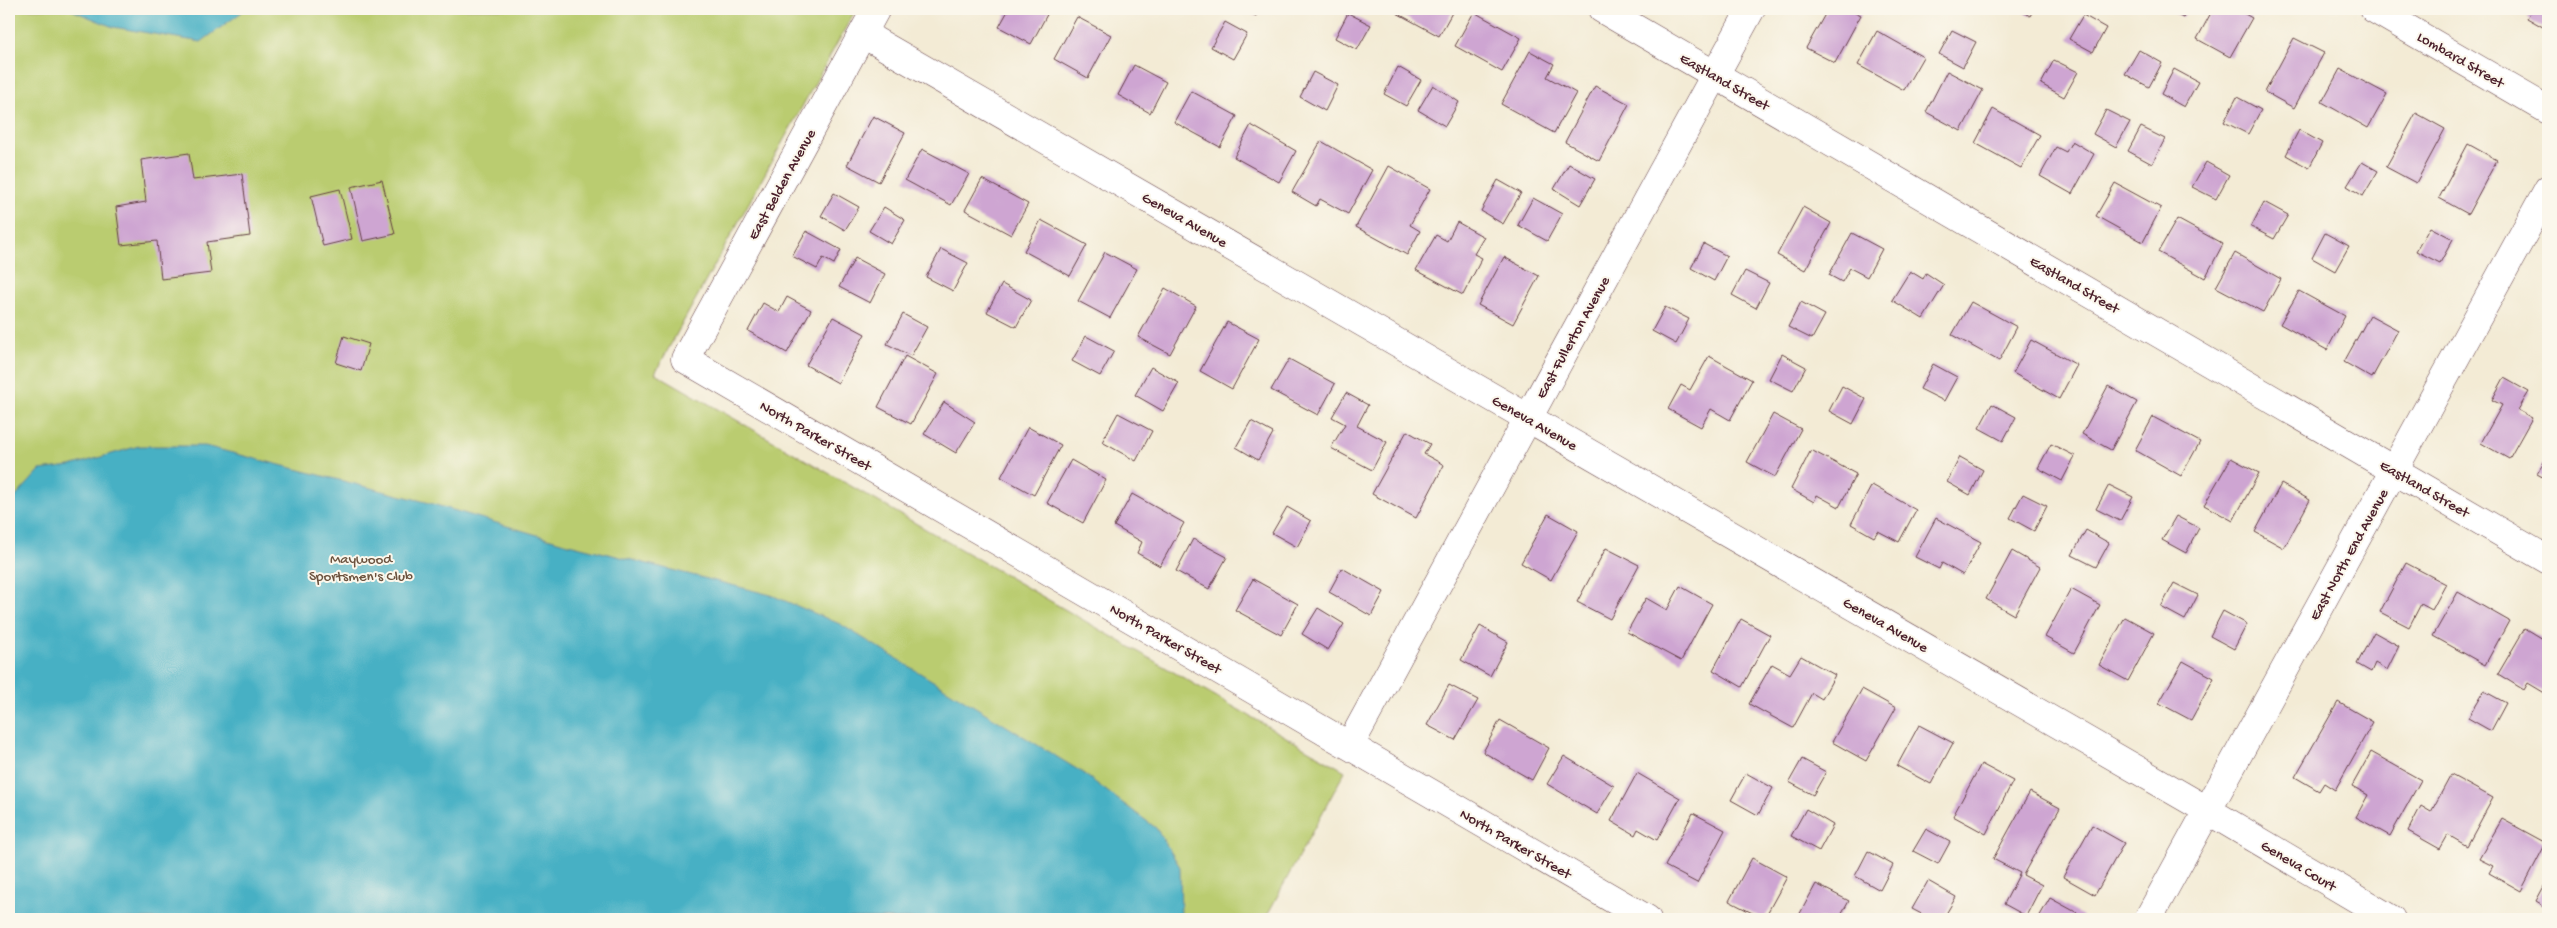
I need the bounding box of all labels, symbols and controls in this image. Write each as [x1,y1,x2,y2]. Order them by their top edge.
street label: Lombard Street [2413,28,2508,94]
street label: Eastland Street [1676,50,1774,117]
street label: East Belden Avenue [745,126,821,244]
street label: Geneva Avenue [1138,189,1230,253]
street label: Eastland Street [2026,253,2124,320]
street label: East Fullerton Avenue [1533,273,1615,402]
street label: Geneva Avenue [1488,392,1580,456]
street label: North Parker Street [756,397,876,477]
street label: Eastland Street [2376,457,2474,524]
street label: East North End Avenue [2306,486,2393,624]
park label: Maywood Sportsmen's Club [309,551,413,586]
street label: Geneva Avenue [1839,594,1931,658]
street label: North Parker Street [1106,600,1226,680]
street label: North Parker Street [1456,805,1576,885]
street label: Geneva Court [2257,837,2341,897]

